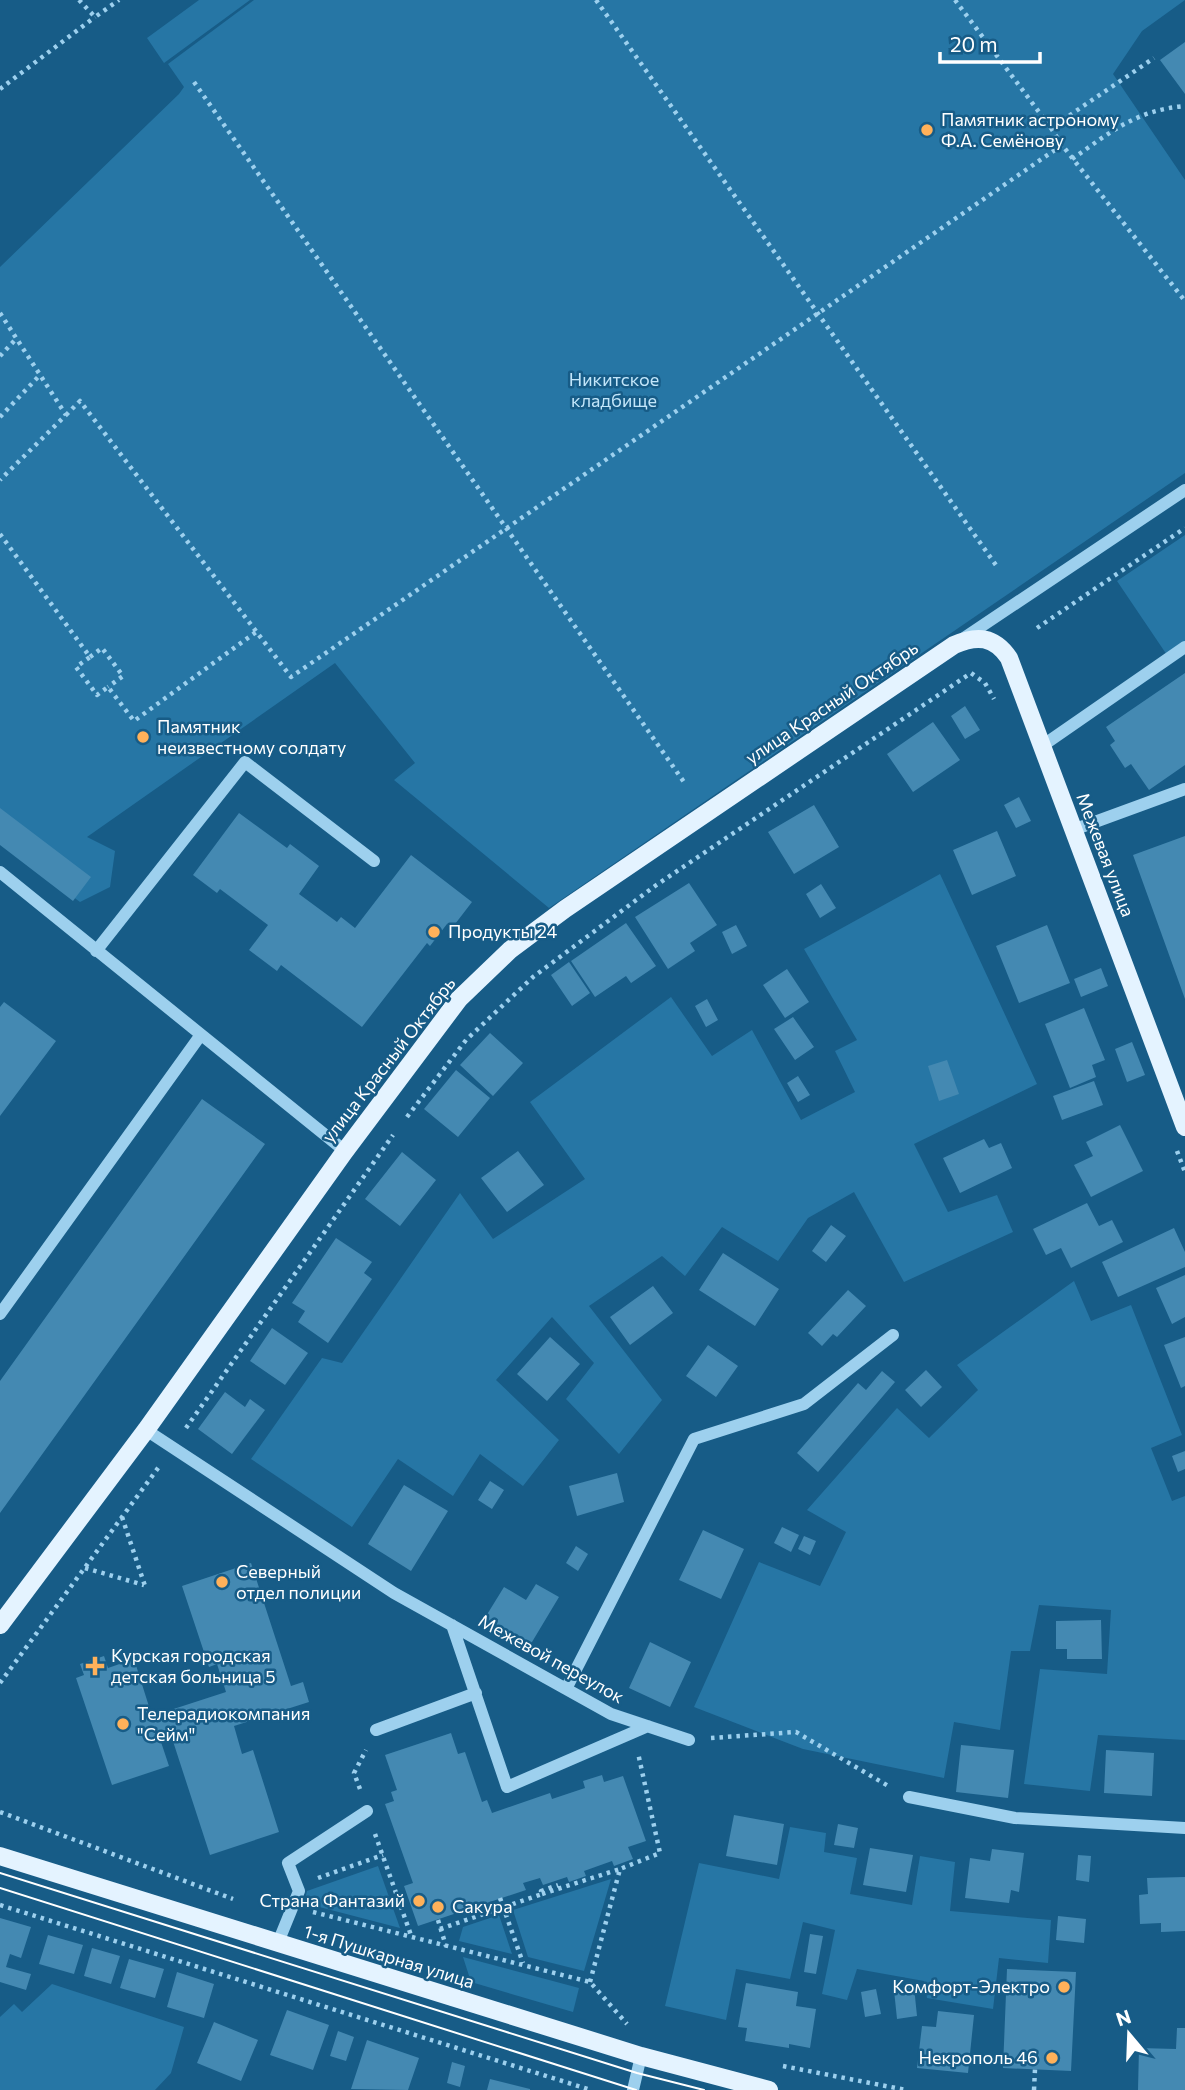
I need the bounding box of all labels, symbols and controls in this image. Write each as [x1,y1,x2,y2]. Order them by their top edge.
scale bar [940,21,1040,65]
text: 20 m [950,31,998,56]
place label: Памятник астроному Ф.А. Семёнову [941,108,1119,151]
marker: Памятник астроному Ф.А. Семёнову [919,122,935,138]
park label: Никитское кладбище [569,368,659,411]
street label: улица Красный Октябрь [741,636,922,768]
place label: Памятник неизвестному солдату [157,715,346,758]
marker: Памятник неизвестному солдату [135,729,151,745]
street label: Межевая улица [1072,790,1140,920]
place label: Продукты 24 [448,920,558,942]
marker: Продукты 24 [426,924,442,940]
street label: улица Красный Октябрь [317,972,460,1146]
place label: Северный отдел полиции [236,1560,361,1603]
marker: Северный отдел полиции [214,1574,230,1590]
street label: Межевой переулок [475,1609,628,1707]
place label: Курская городская детская больница 5 [111,1644,276,1687]
marker: Курская городская детская больница 5 [85,1656,105,1676]
place label: Телерадиокомпания "Сейм" [137,1702,310,1745]
marker: Телерадиокомпания "Сейм" [115,1716,131,1732]
place label: Страна Фантазий [259,1889,405,1911]
marker: Страна Фантазий [411,1893,427,1909]
place label: Сакура [452,1895,512,1917]
marker: Сакура [430,1899,446,1915]
street label: 1-я Пушкарная улица [301,1920,477,1992]
place label: Комфорт-Электро [892,1975,1050,1997]
marker: Комфорт-Электро [1056,1979,1072,1995]
north arrow [1094,1999,1164,2069]
text: N [1113,2004,1134,2031]
place label: Некрополь 46 [918,2046,1038,2068]
marker: Некрополь 46 [1044,2050,1060,2066]

